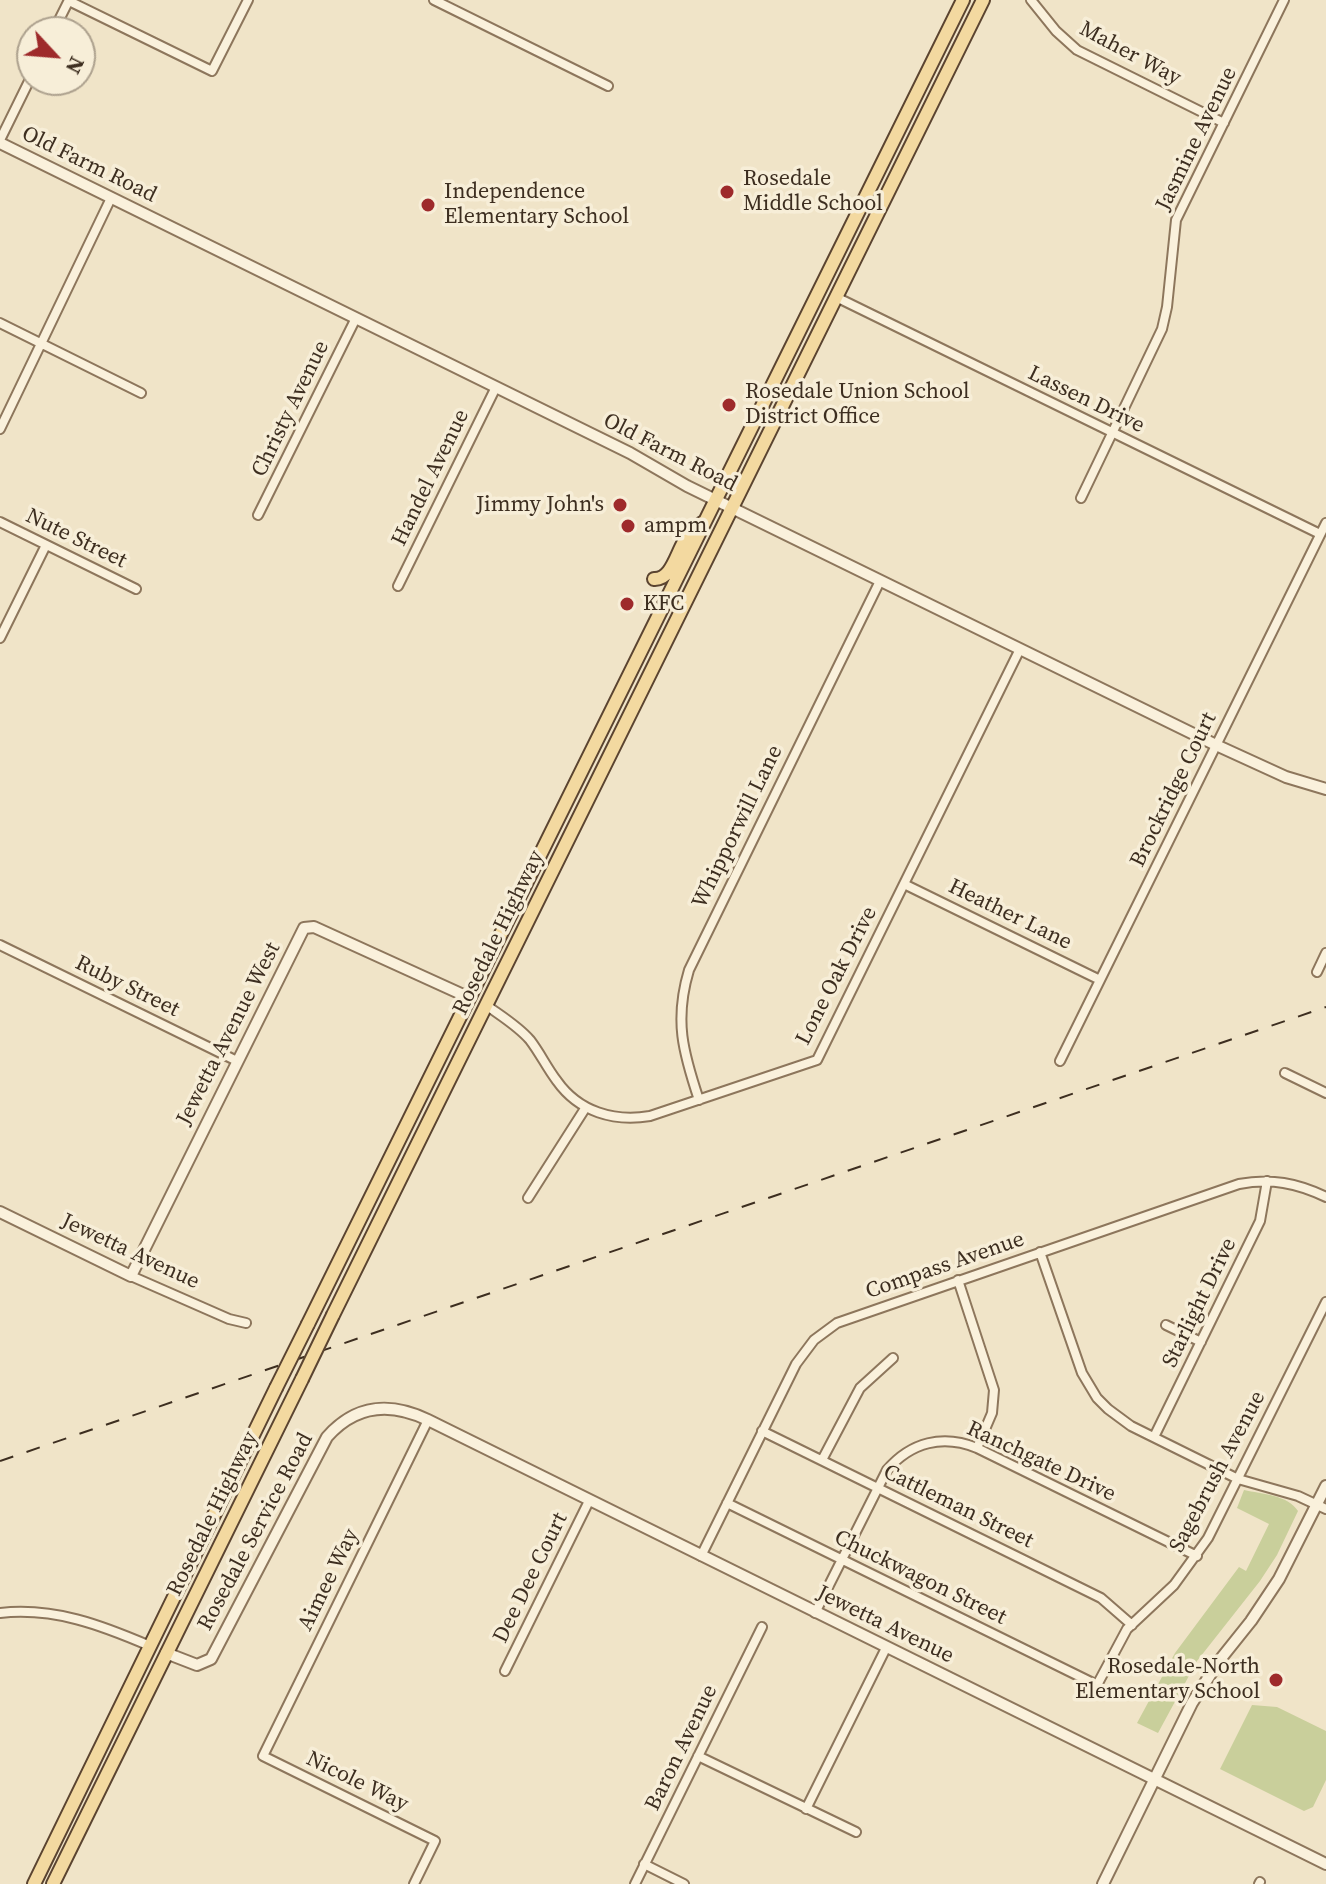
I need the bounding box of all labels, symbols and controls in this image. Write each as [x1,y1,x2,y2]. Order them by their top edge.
north arrow [16,16,96,96]
street label: Maher Way [1075,16,1185,92]
text: N [59,52,93,79]
street label: Jasmine Avenue [1151,63,1243,215]
street label: Old Farm Road [17,121,161,209]
place label: Rosedale Middle School [743,166,883,218]
place label: Independence Elementary School [444,179,629,230]
marker: Rosedale Middle School [718,183,736,201]
marker: Independence Elementary School [419,196,437,214]
street label: Christy Avenue [247,337,335,481]
street label: Lassen Drive [1024,360,1148,440]
place label: Rosedale Union School District Office [745,379,970,430]
marker: Rosedale Union School District Office [720,396,738,414]
street label: Handel Avenue [387,405,475,551]
street label: Old Farm Road [599,408,741,498]
place label: Jimmy John's [476,492,604,518]
marker: Jimmy John's [611,496,629,514]
street label: Nute Street [21,503,131,575]
place label: ampm [644,513,707,539]
marker: ampm [619,517,637,535]
place label: KFC [643,591,684,617]
marker: KFC [618,595,636,613]
street label: Brockridge Court [1125,708,1223,872]
street label: Whipporwill Lane [687,741,789,913]
street label: Rosedale Highway [448,846,550,1020]
street label: Heather Lane [944,874,1076,956]
street label: Lone Oak Drive [791,902,883,1050]
street label: Jewetta Avenue West [171,938,287,1130]
street label: Ruby Street [71,950,183,1024]
street label: Jewetta Avenue [57,1208,203,1296]
street label: Compass Avenue [862,1227,1028,1305]
street label: Starlight Drive [1157,1234,1243,1372]
street label: Sagebrush Avenue [1164,1387,1272,1557]
street label: Ranchgate Drive [962,1416,1120,1508]
street label: Rosedale Highway [162,1427,264,1601]
street label: Rosedale Service Road [193,1429,319,1635]
street label: Cattleman Street [879,1459,1037,1555]
street label: Dee Dee Court [488,1508,574,1648]
street label: Aimee Way [293,1525,365,1635]
street label: Chuckwagon Street [830,1525,1010,1631]
street label: Jewetta Avenue [812,1580,958,1670]
place label: Rosedale-North Elementary School [1075,1654,1260,1706]
marker: Rosedale-North Elementary School [1267,1671,1285,1689]
street label: Baron Avenue [640,1681,724,1815]
street label: Nicole Way [302,1746,412,1818]

